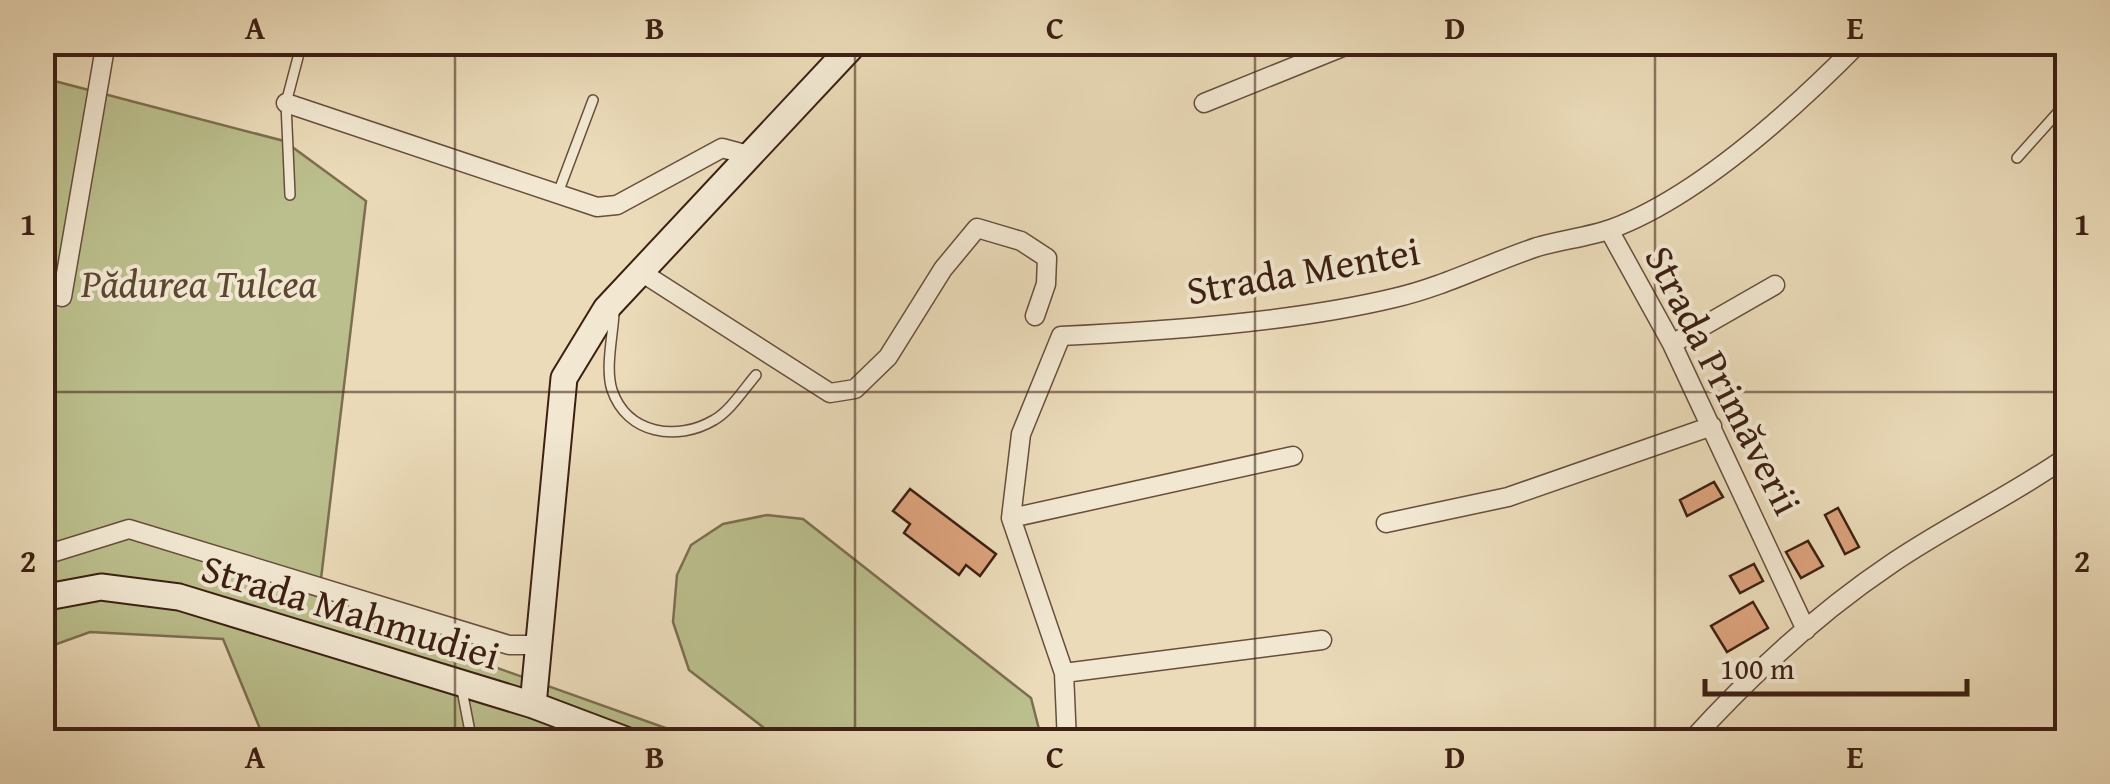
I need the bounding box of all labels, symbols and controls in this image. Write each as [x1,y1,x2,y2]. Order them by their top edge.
text: A [245,4,266,51]
text: B [645,4,665,51]
text: C [1046,4,1064,51]
text: D [1445,4,1465,51]
text: E [1846,4,1864,51]
text: 1 [20,200,36,247]
text: 1 [2074,200,2090,247]
street label: Strada Mentei [1182,220,1424,320]
street label: Strada Primăverii [1631,235,1817,525]
park label: Pădurea Tulcea [80,253,318,312]
text: 2 [20,537,36,584]
text: 2 [2074,537,2090,584]
street label: Strada Mahmudiei [195,538,507,684]
scale bar [1705,634,1968,696]
text: 100 m [1720,646,1795,690]
text: A [245,733,266,780]
text: B [645,733,665,780]
text: C [1046,733,1064,780]
text: D [1445,733,1465,780]
text: E [1846,733,1864,780]

